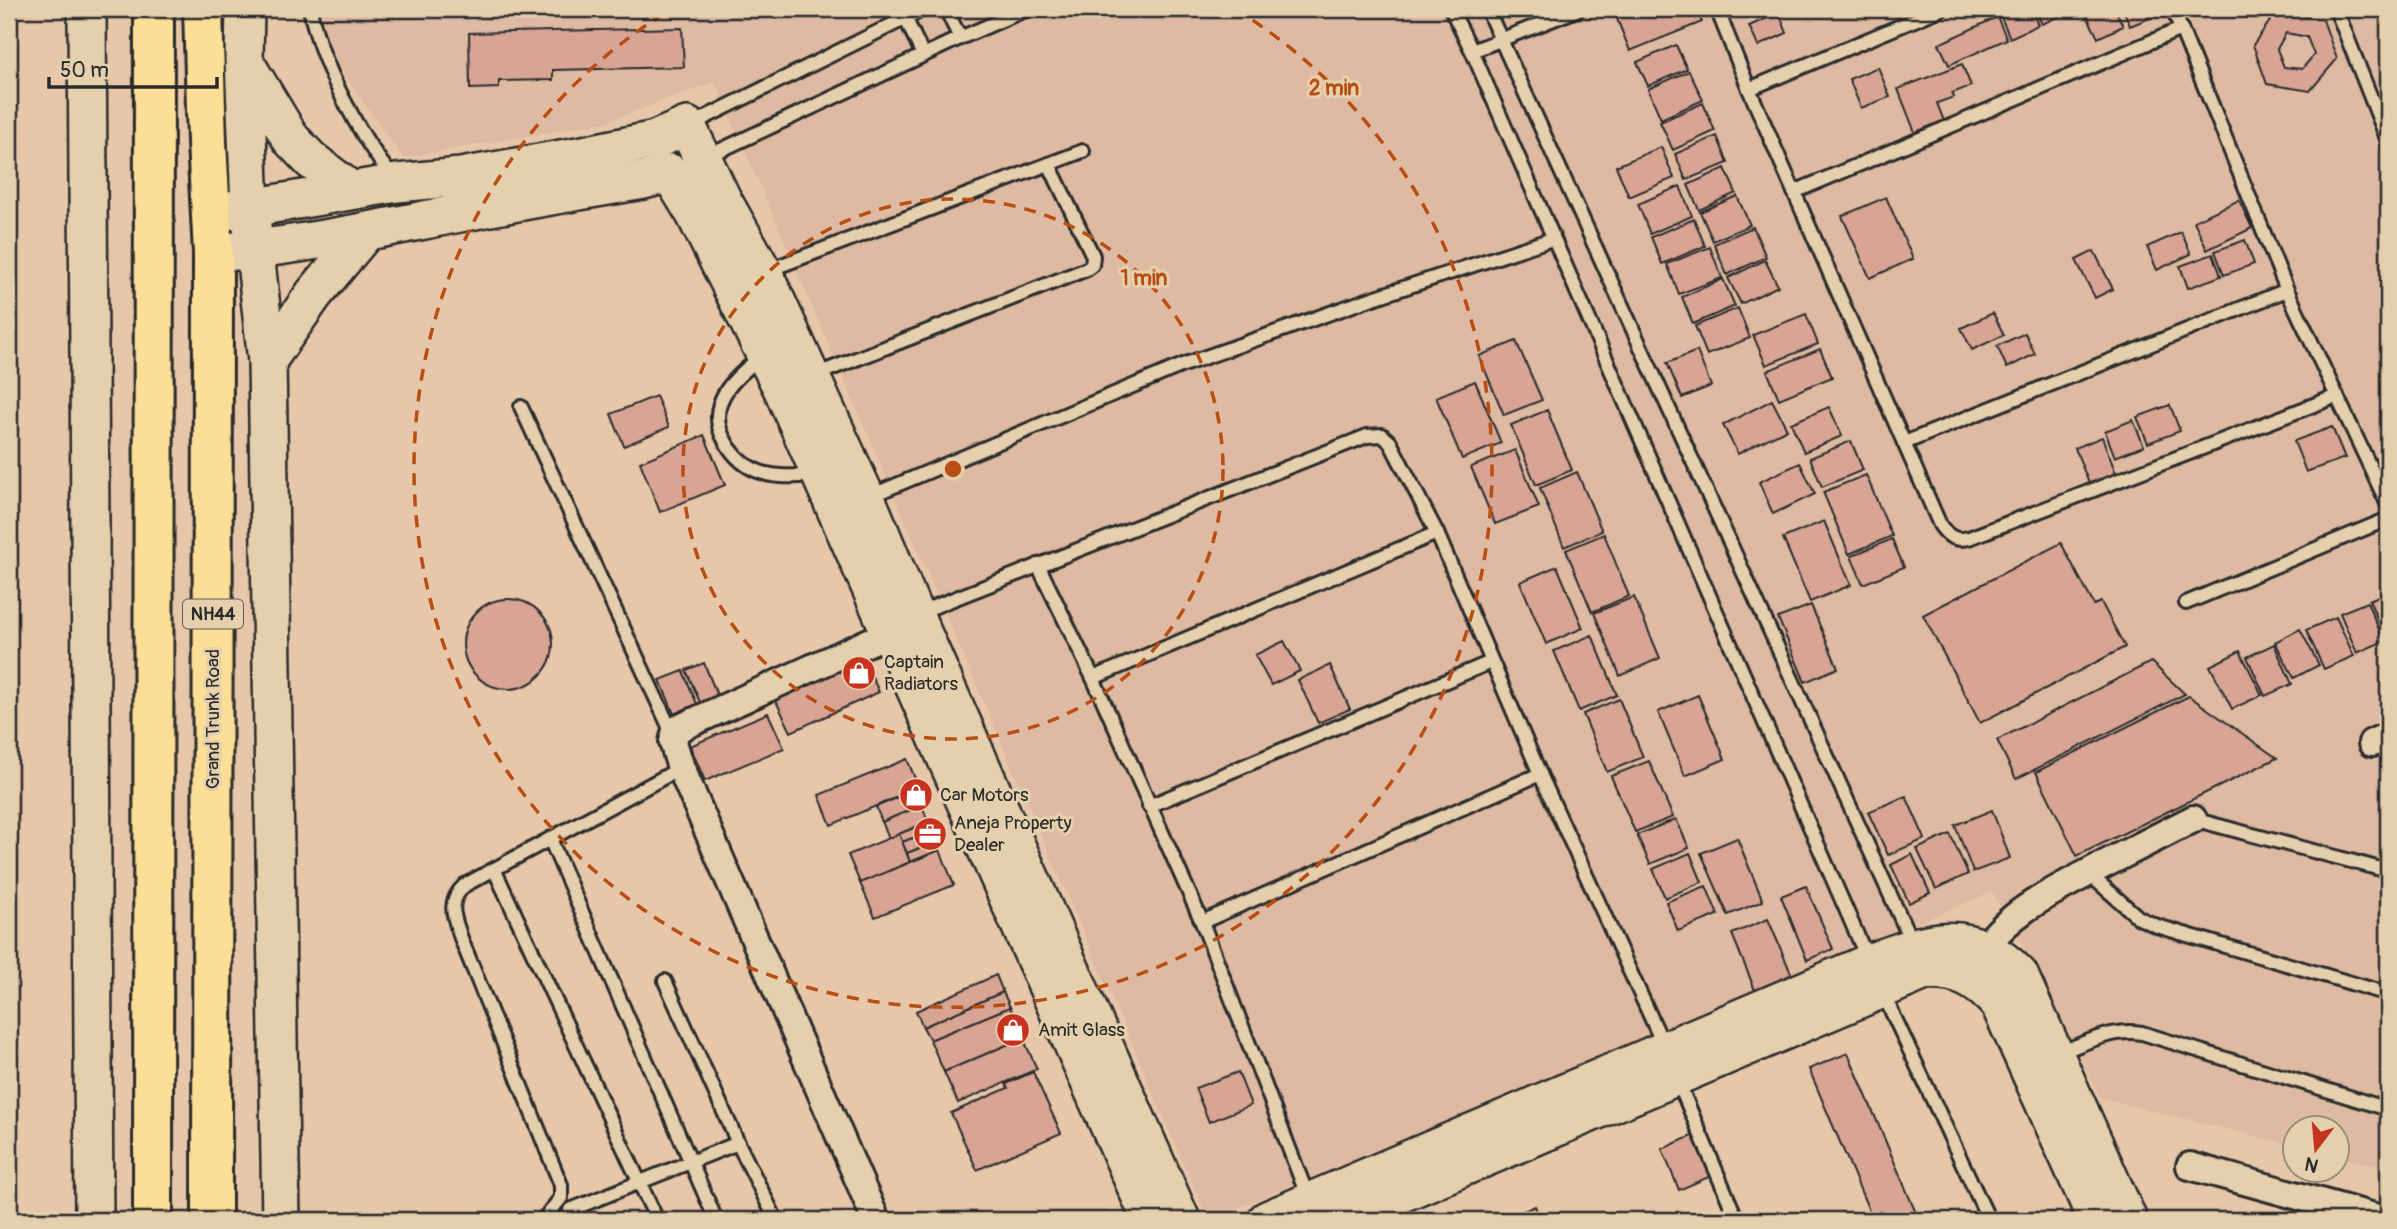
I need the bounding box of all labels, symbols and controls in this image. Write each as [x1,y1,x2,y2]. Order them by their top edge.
scale bar [49,46,217,90]
text: 50 m [60,57,109,84]
text: 2 min [1309,75,1359,102]
text: 1 min [1121,265,1168,292]
centre of rings [941,457,965,481]
road number: NH44 [183,600,243,628]
street label: Grand Trunk Road [201,649,225,789]
place label: Captain Radiators [884,650,958,696]
shop icon: Captain Radiators [840,654,878,692]
shop icon: Car Motors [897,776,935,814]
place label: Car Motors [940,783,1029,807]
place label: Aneja Property Dealer [954,811,1072,857]
office icon: Aneja Property Dealer [911,815,949,853]
shop icon: Amit Glass [994,1011,1032,1049]
place label: Amit Glass [1038,1018,1125,1042]
north arrow [2282,1114,2352,1184]
text: N [2302,1151,2321,1178]

